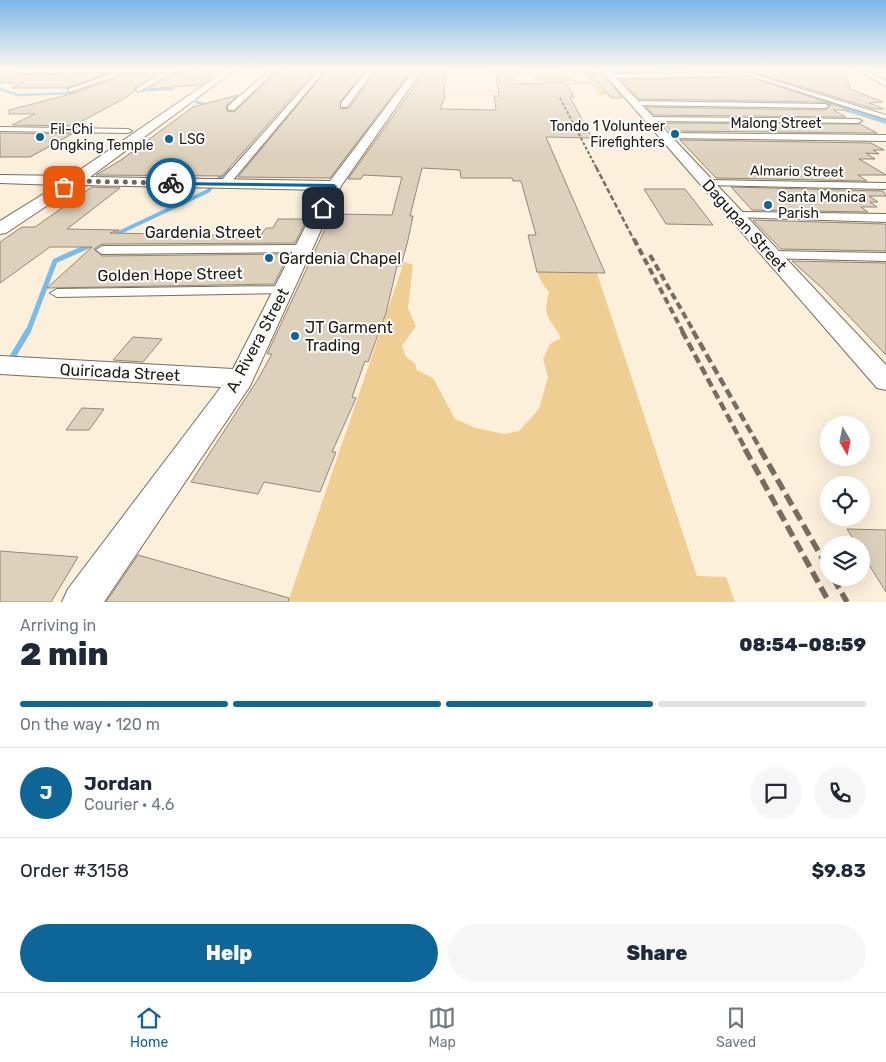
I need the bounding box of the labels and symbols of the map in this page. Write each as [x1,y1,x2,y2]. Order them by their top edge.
street label: Malong Street [730,115,822,132]
place label: Tondo 1 Volunteer Firefighters [550,118,666,151]
place label: Fil-Chi Ongking Temple [50,121,154,154]
marker: Tondo 1 Volunteer Firefighters [669,128,681,140]
marker: Fil-Chi Ongking Temple [34,131,46,143]
place label: LSG [179,131,205,148]
marker: LSG [163,133,175,145]
courier [146,158,196,208]
street label: Almario Street [750,162,844,181]
pin [43,166,85,208]
street label: Dagupan Street [698,175,791,275]
pin [302,187,344,229]
place label: Santa Monica Parish [778,189,866,222]
marker: Santa Monica Parish [762,199,774,211]
street label: Gardenia Street [145,223,261,242]
place label: Gardenia Chapel [279,249,401,268]
marker: Gardenia Chapel [263,252,275,264]
street label: Golden Hope Street [97,264,243,285]
street label: A. Rivera Street [222,285,293,396]
place label: JT Garment Trading [305,318,393,355]
marker: JT Garment Trading [289,330,301,342]
street label: Quiricada Street [59,360,181,385]
north arrow [820,416,870,466]

